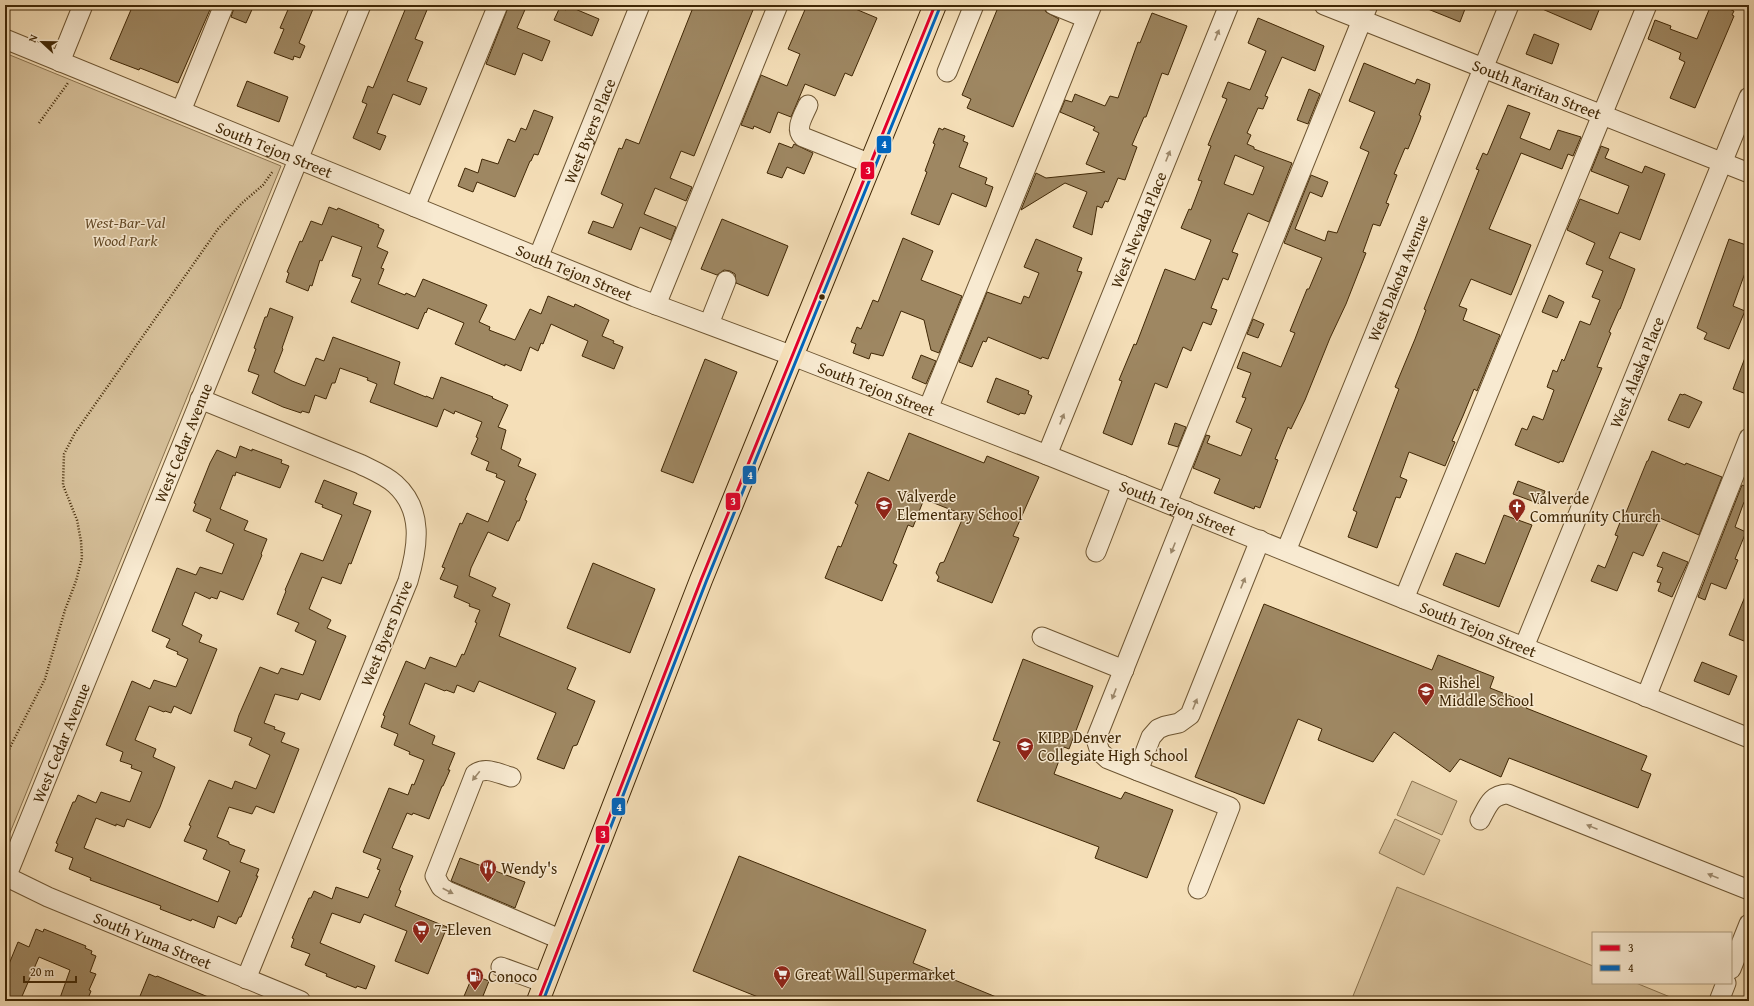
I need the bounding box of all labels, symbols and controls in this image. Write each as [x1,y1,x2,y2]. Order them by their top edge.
north arrow [22,22,62,62]
one-way arrow [1215,29,1221,41]
text: N [24,31,42,45]
street label: South Raritan Street [1469,53,1605,126]
street label: West Byers Place [557,74,621,187]
street label: South Tejon Street [212,115,337,184]
line badge: 4 [876,135,892,154]
text: 4 [881,136,887,152]
one-way arrow [1166,149,1172,161]
line badge: 3 [860,161,875,180]
text: 3 [865,162,871,178]
street label: West Nevada Place [1104,168,1173,292]
park label: West-Bar-Val Wood Park [84,210,166,252]
street label: West Dakota Avenue [1361,211,1434,345]
street label: South Tejon Street [512,237,636,307]
unlabelled marker [817,292,827,302]
street label: West Alaska Place [1603,313,1670,432]
street label: South Tejon Street [814,355,939,422]
street label: West Cedar Avenue [148,379,218,506]
one-way arrow [1059,414,1065,425]
line badge: 4 [742,465,757,485]
text: 4 [747,467,753,483]
street label: South Tejon Street [1116,473,1240,542]
place label: Valverde Elementary School [897,484,1023,526]
place label: Valverde Community Church [1530,486,1661,528]
line badge: 3 [725,492,741,511]
text: 3 [730,493,736,509]
school or university icon: Valverde Elementary School [874,495,894,520]
church icon: Valverde Community Church [1507,497,1527,522]
one-way arrow [1169,542,1175,554]
street label: West Byers Drive [354,576,418,690]
one-way arrow [1240,577,1246,589]
street label: South Tejon Street [1416,594,1541,663]
place label: Rishel Middle School [1439,670,1534,712]
street label: West Cedar Avenue [26,679,96,807]
school or university icon: Rishel Middle School [1416,681,1436,706]
one-way arrow [1111,689,1117,701]
one-way arrow [1192,697,1198,709]
place label: KIPP Denver Collegiate High School [1038,725,1189,767]
school or university icon: KIPP Denver Collegiate High School [1015,736,1035,761]
one-way arrow [472,770,480,781]
line badge: 4 [611,797,626,816]
text: 4 [616,799,622,815]
one-way arrow [1586,824,1598,830]
line badge: 3 [595,825,610,844]
text: 3 [600,826,606,842]
place label: Wendy's [501,856,557,880]
restaurant icon: Wendy's [478,858,498,883]
one-way arrow [1706,872,1718,878]
one-way arrow [443,888,454,894]
street label: South Yuma Street [90,905,216,975]
place label: 7-Eleven [434,917,491,941]
supermarket icon: 7-Eleven [411,919,431,944]
legend [1592,932,1732,984]
text: 3 [1628,939,1634,956]
scale bar [24,958,76,984]
text: 4 [1628,959,1634,976]
place label: Great Wall Supermarket [795,962,956,986]
text: 20 m [30,963,54,980]
place label: Conoco [488,964,537,988]
supermarket icon: Great Wall Supermarket [772,964,792,989]
fuel station icon: Conoco [465,966,485,991]

